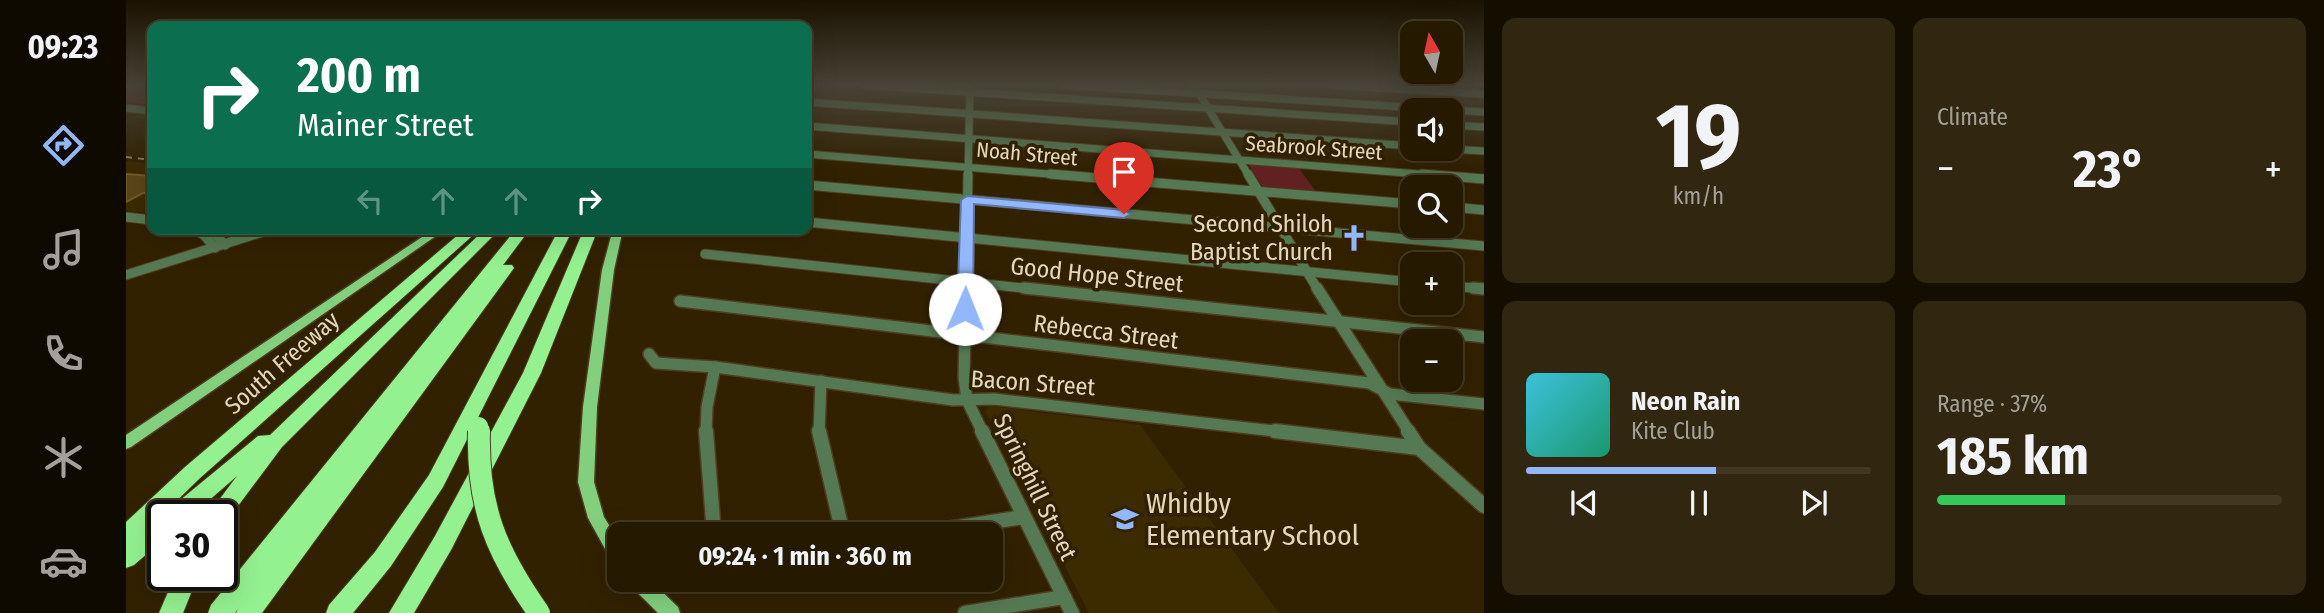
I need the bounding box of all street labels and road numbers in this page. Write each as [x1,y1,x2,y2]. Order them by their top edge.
street label: Seabrook Street [1245,130,1383,166]
street label: Noah Street [975,137,1079,171]
street label: Good Hope Street [1009,252,1185,298]
street label: South Freeway [219,306,345,420]
street label: Rebecca Street [1032,309,1180,355]
street label: Bacon Street [970,365,1096,401]
street label: Springhill Street [988,409,1083,565]

